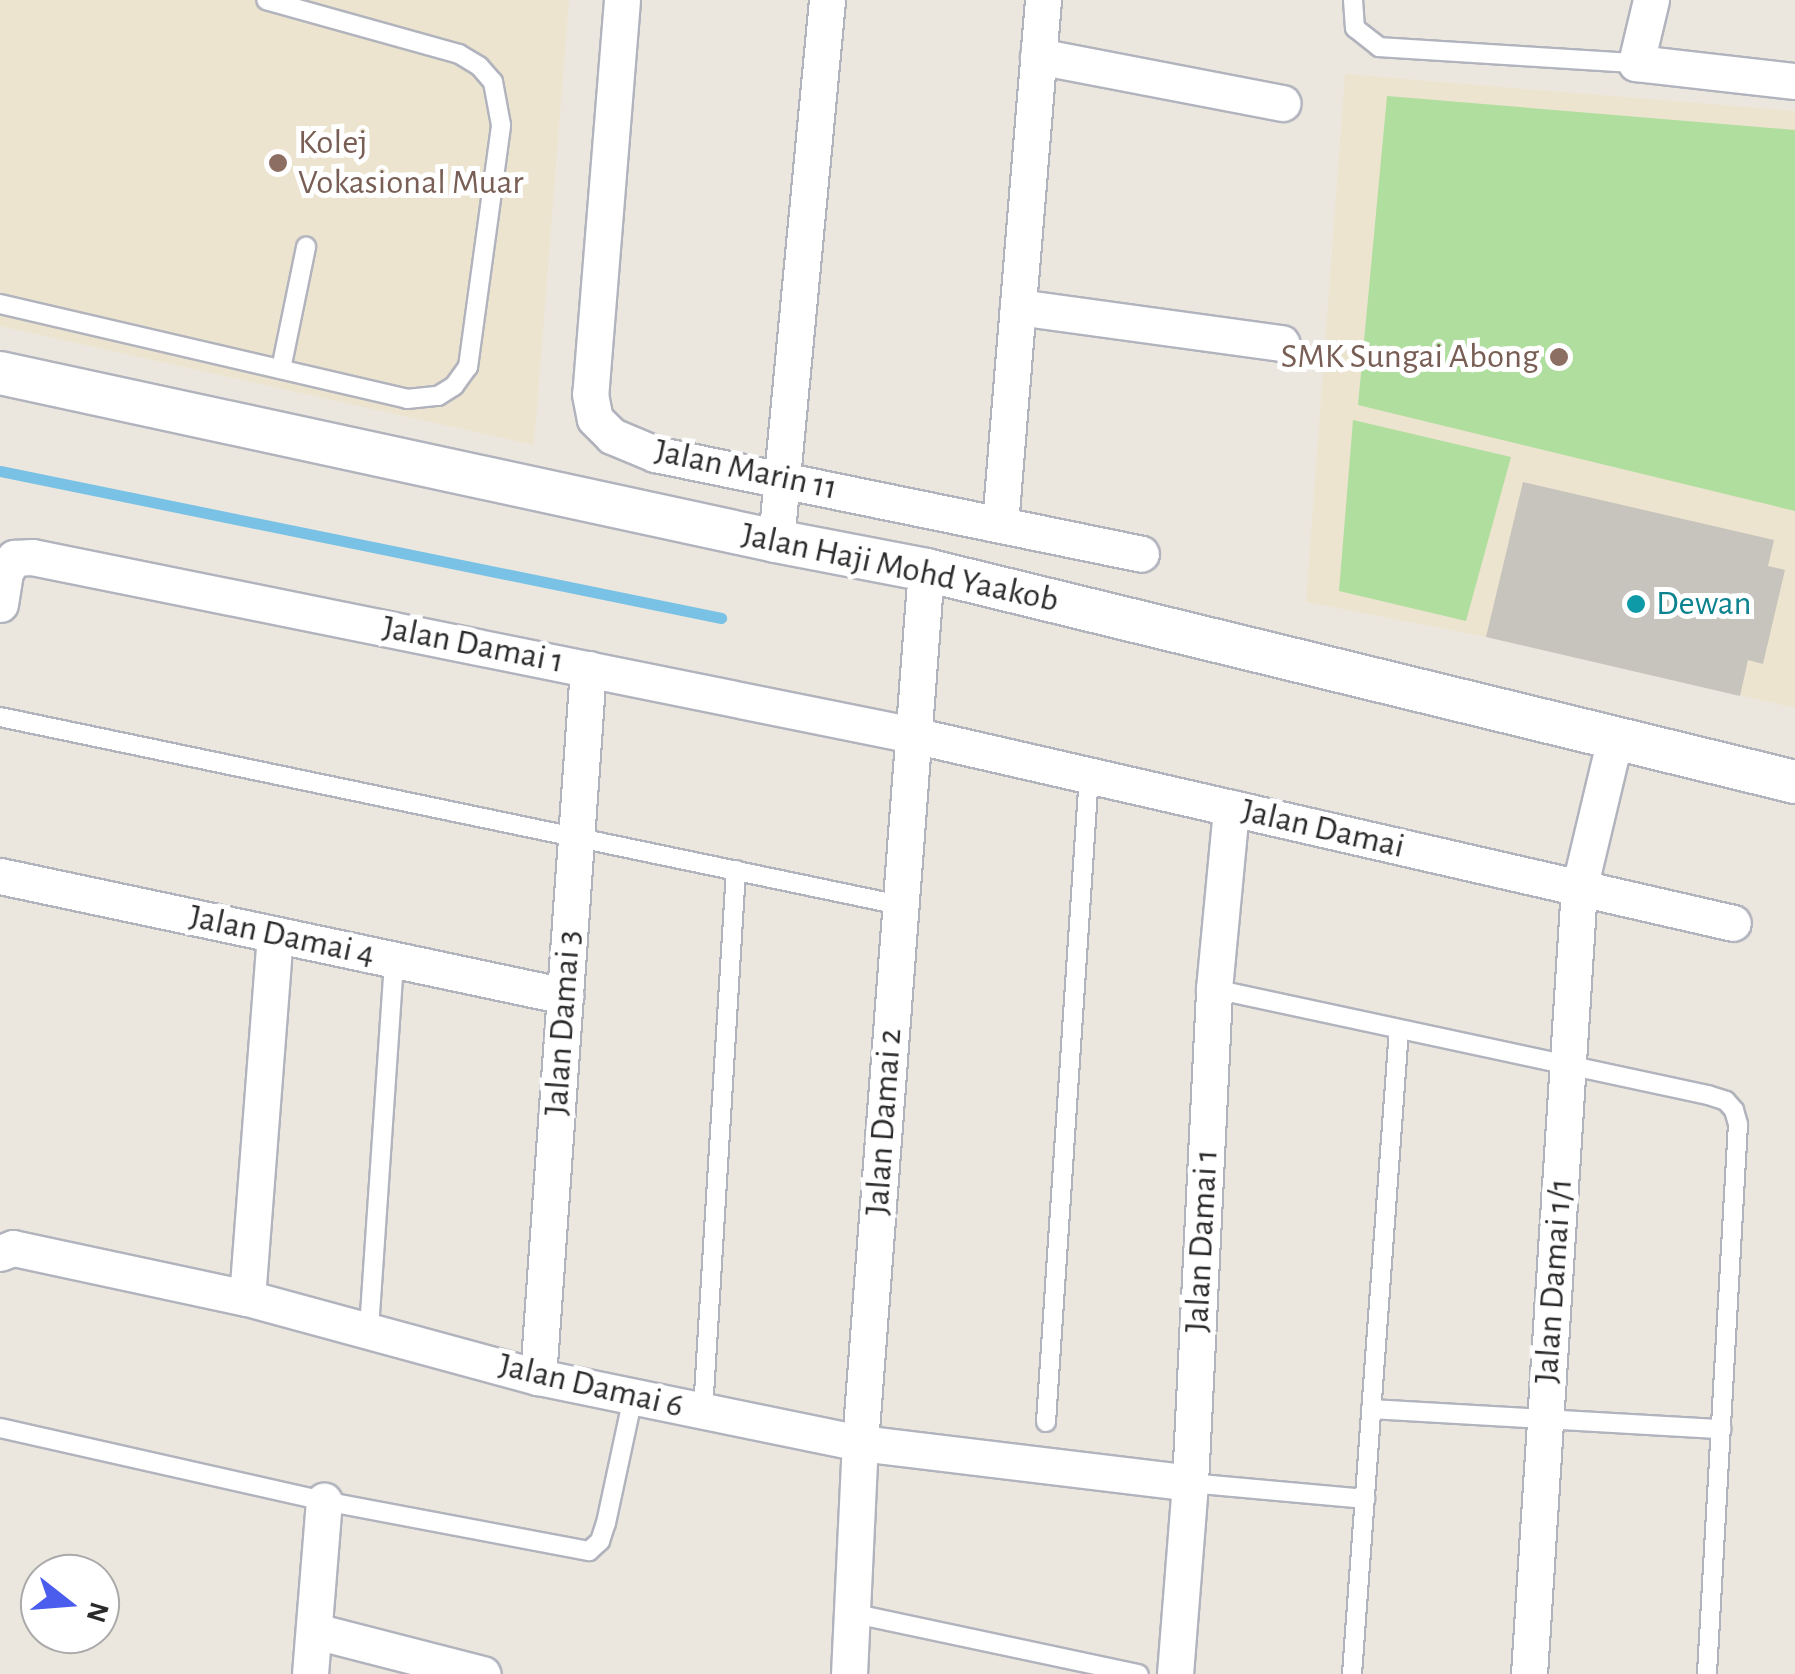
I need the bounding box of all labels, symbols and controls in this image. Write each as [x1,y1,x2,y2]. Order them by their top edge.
place label: Kolej Vokasional Muar [298,122,524,204]
marker: Kolej Vokasional Muar [267,152,289,174]
place label: SMK Sungai Abong [1281,336,1539,378]
marker: SMK Sungai Abong [1548,346,1570,368]
street label: Jalan Marin 11 [651,430,841,510]
street label: Jalan Haji Mohd Yaakob [738,514,1062,622]
place label: Dewan [1656,583,1752,625]
marker: Dewan [1625,593,1647,615]
street label: Jalan Damai 1 [379,607,567,683]
street label: Jalan Damai [1238,790,1408,868]
street label: Jalan Damai 4 [186,896,378,976]
street label: Jalan Damai 3 [536,929,590,1117]
street label: Jalan Damai 2 [857,1027,911,1217]
street label: Jalan Damai 1 [1176,1148,1228,1334]
street label: Jalan Damai 1/1 [1526,1177,1582,1385]
street label: Jalan Damai 6 [495,1344,687,1428]
north arrow [20,1554,120,1654]
text: N [81,1599,113,1626]

